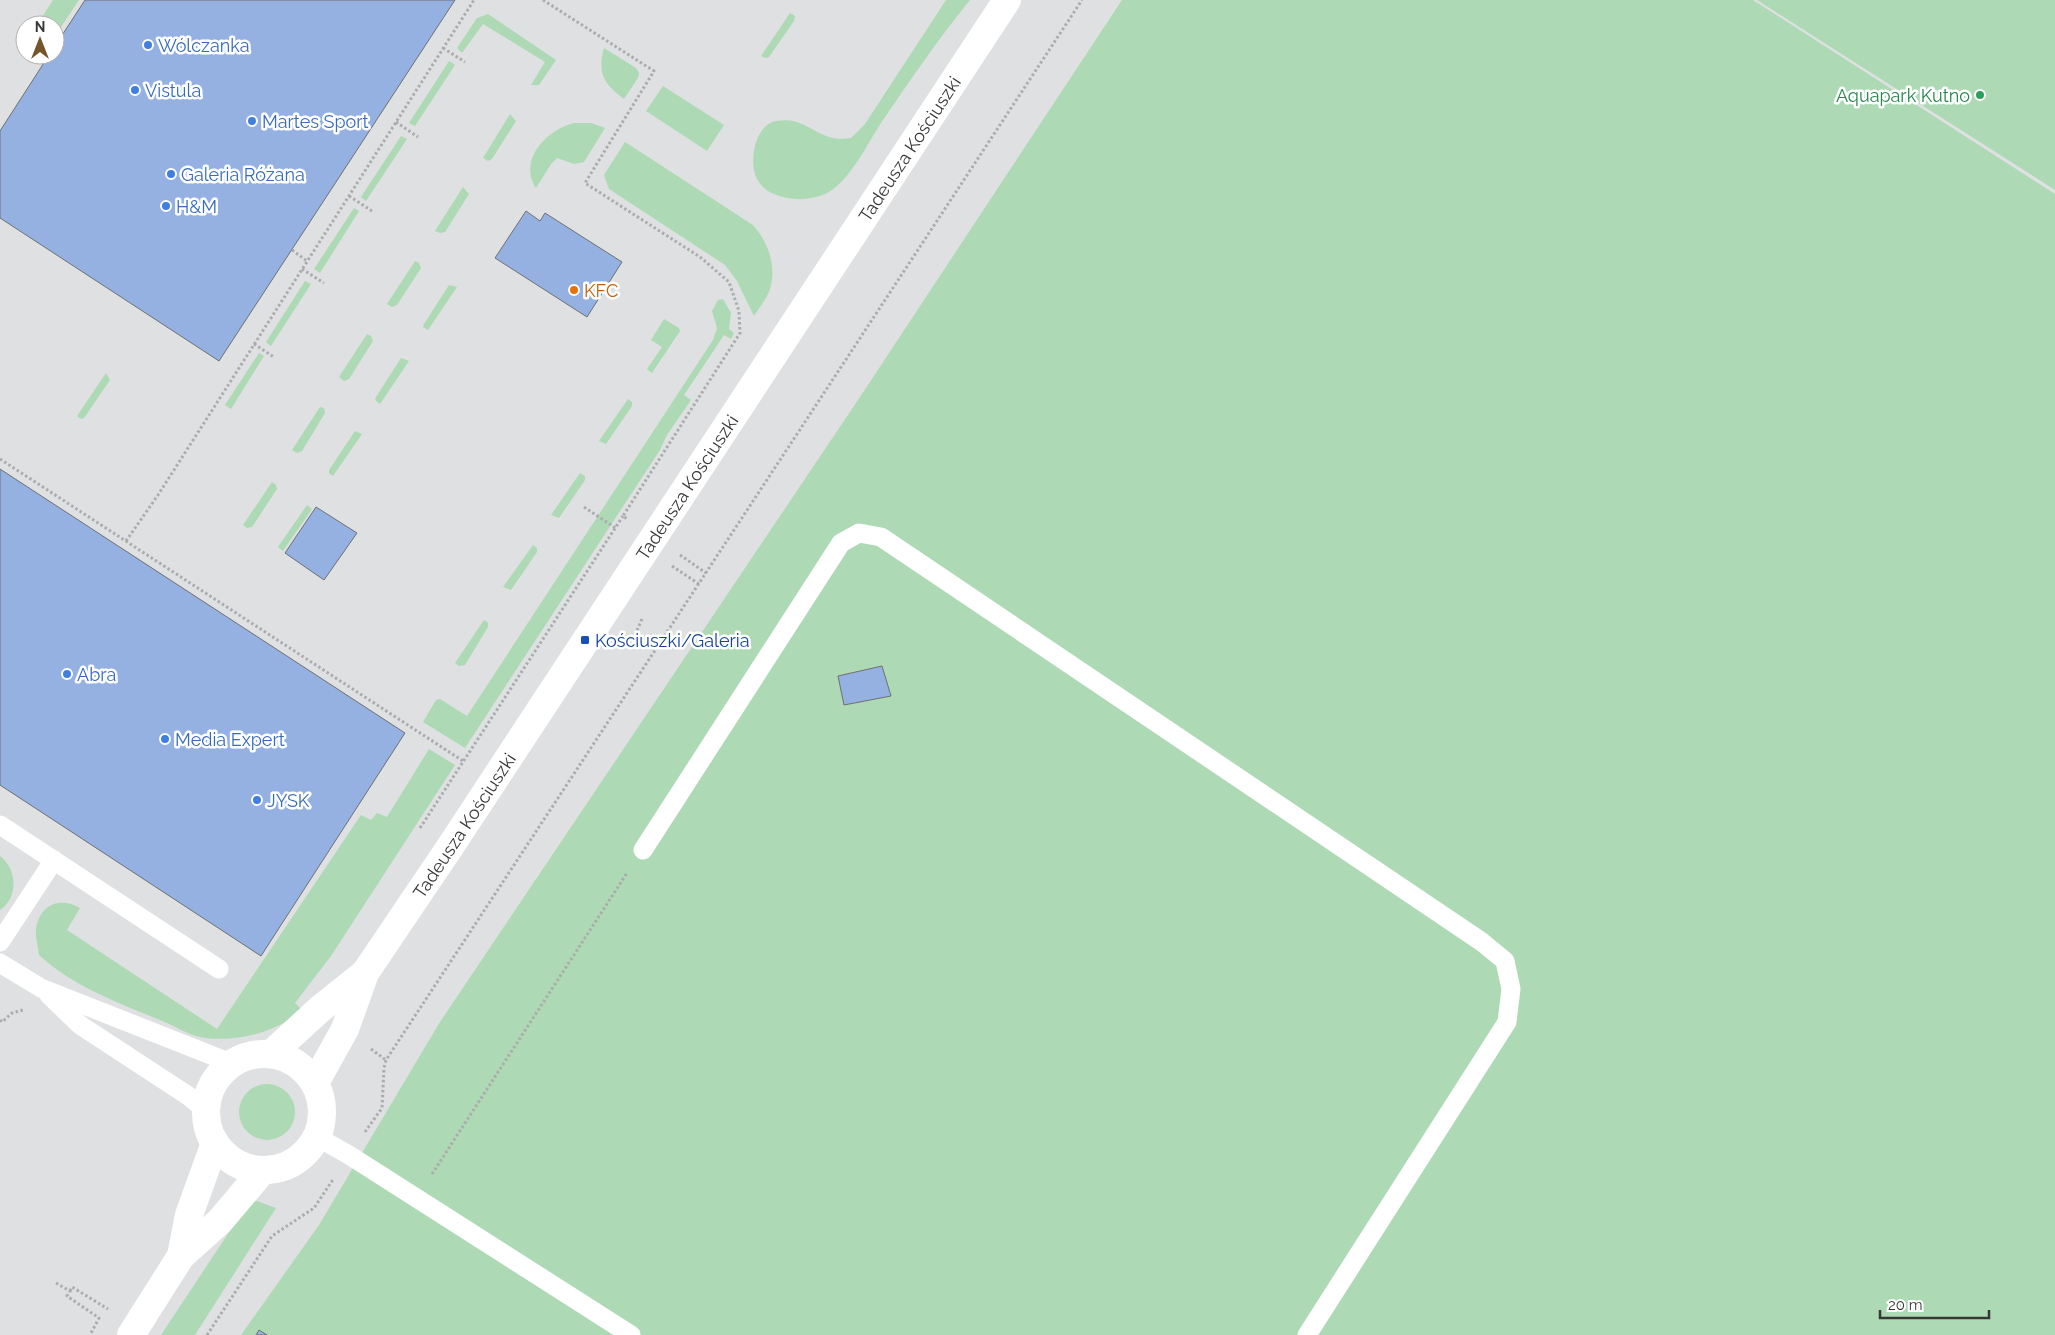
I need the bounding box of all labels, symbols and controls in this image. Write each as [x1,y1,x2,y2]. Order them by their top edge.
north arrow [15,15,65,65]
text: N [35,19,45,35]
place label: Wólczanka [158,35,250,56]
marker: Wólczanka [142,39,154,51]
street label: Tadeusza Kościuszki [854,72,965,225]
place label: Vistula [145,80,201,101]
marker: Vistula [129,84,141,96]
place label: Aquapark Kutno [1836,85,1970,106]
marker: Aquapark Kutno [1974,89,1986,101]
place label: Martes Sport [262,111,369,132]
marker: Martes Sport [246,115,258,127]
place label: Galeria Różana [181,164,305,185]
marker: Galeria Różana [165,168,177,180]
place label: H&M [176,196,217,217]
marker: H&M [160,200,172,212]
place label: KFC [584,280,618,301]
marker: KFC [568,284,580,296]
street label: Tadeusza Kościuszki [631,411,742,564]
place label: Kościuszki/Galeria [595,630,750,651]
marker: Kościuszki/Galeria [579,634,591,646]
place label: Abra [77,664,116,685]
marker: Abra [61,668,73,680]
place label: Media Expert [175,729,285,750]
marker: Media Expert [159,733,171,745]
street label: Tadeusza Kościuszki [408,749,519,902]
place label: JYSK [267,790,310,811]
marker: JYSK [251,794,263,806]
scale bar [1880,1288,1989,1320]
text: 20 m [1888,1296,1923,1314]

